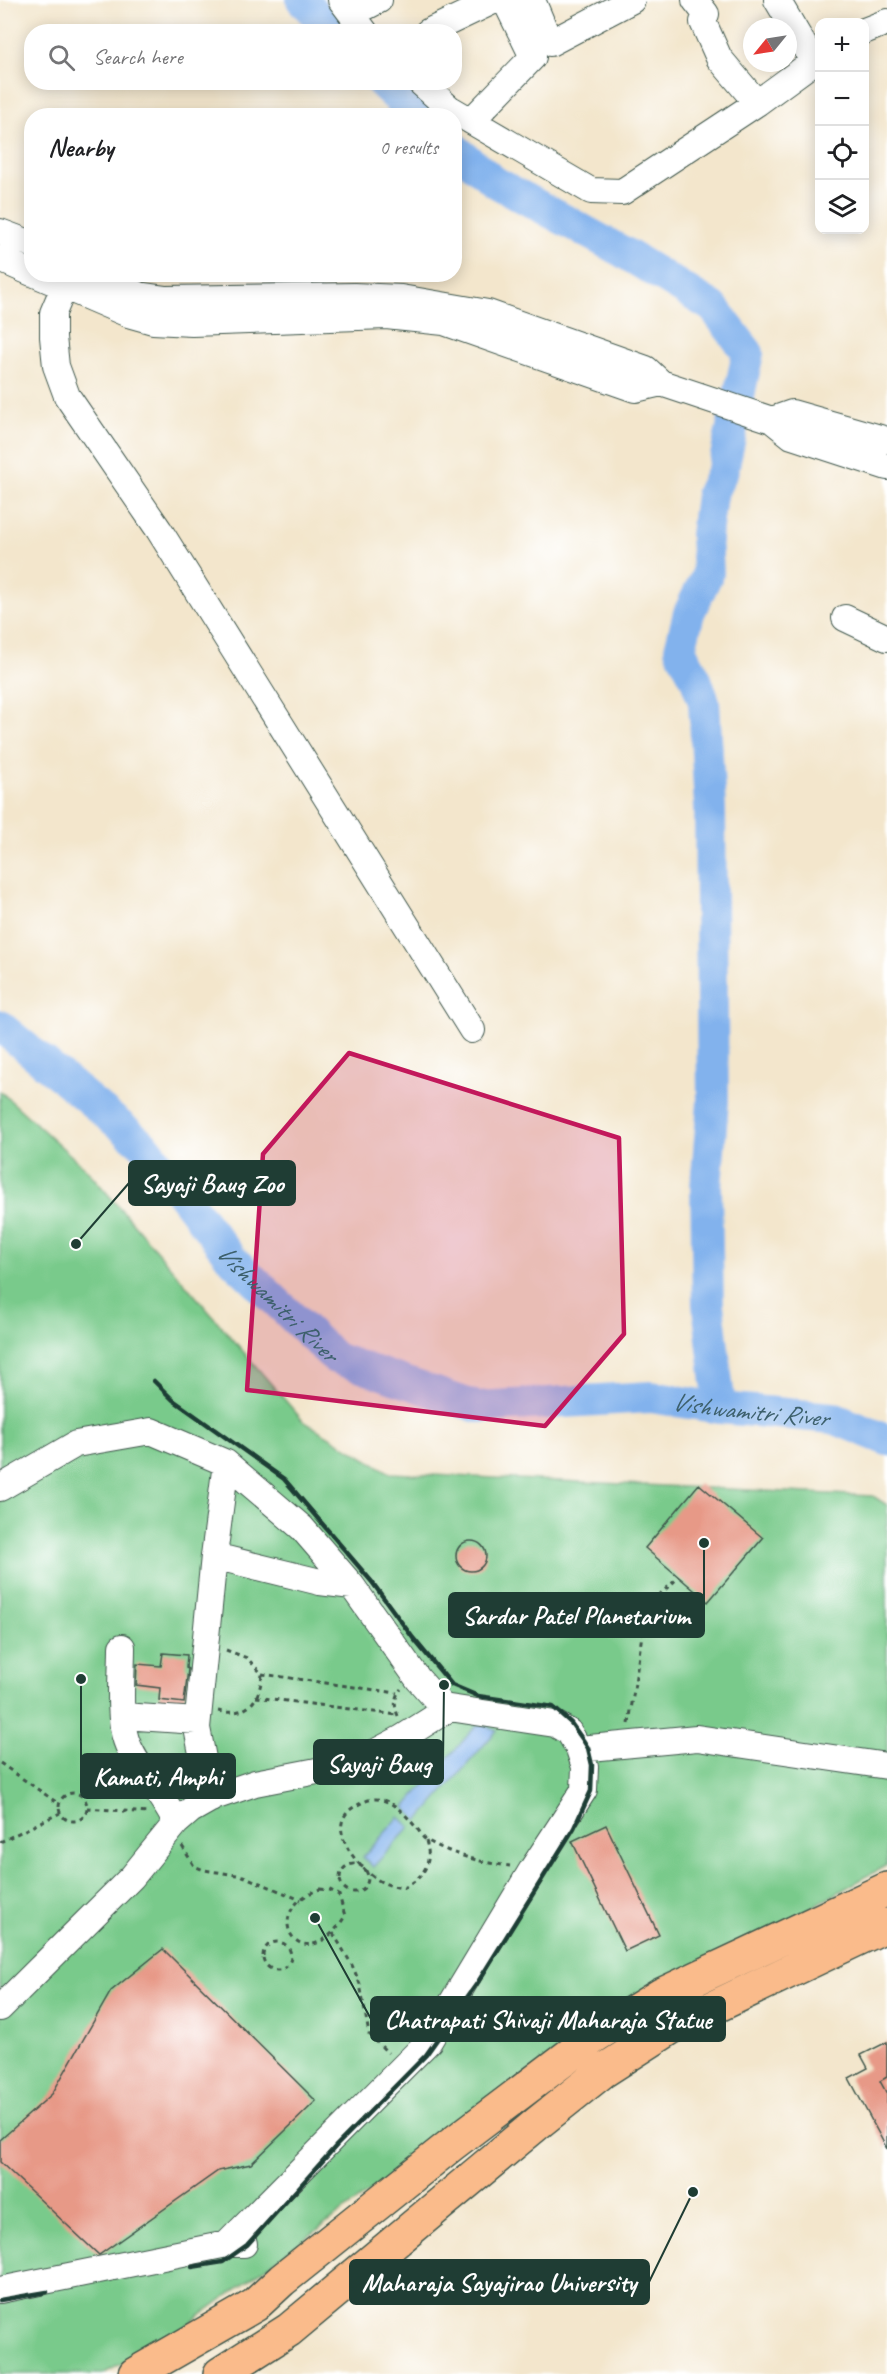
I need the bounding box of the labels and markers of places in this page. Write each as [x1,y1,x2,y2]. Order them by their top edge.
callout: Sayaji Baug Zoo [129,1161,295,1205]
callout: Sardar Patel Planetarium [449,1593,704,1637]
callout: Sayaji Baug [314,1740,443,1784]
callout: Kamati, Amphi [81,1754,235,1798]
callout: Chatrapati Shivaji Maharaja Statue [371,1997,725,2041]
callout: Maharaja Sayajirao University [350,2260,649,2304]

